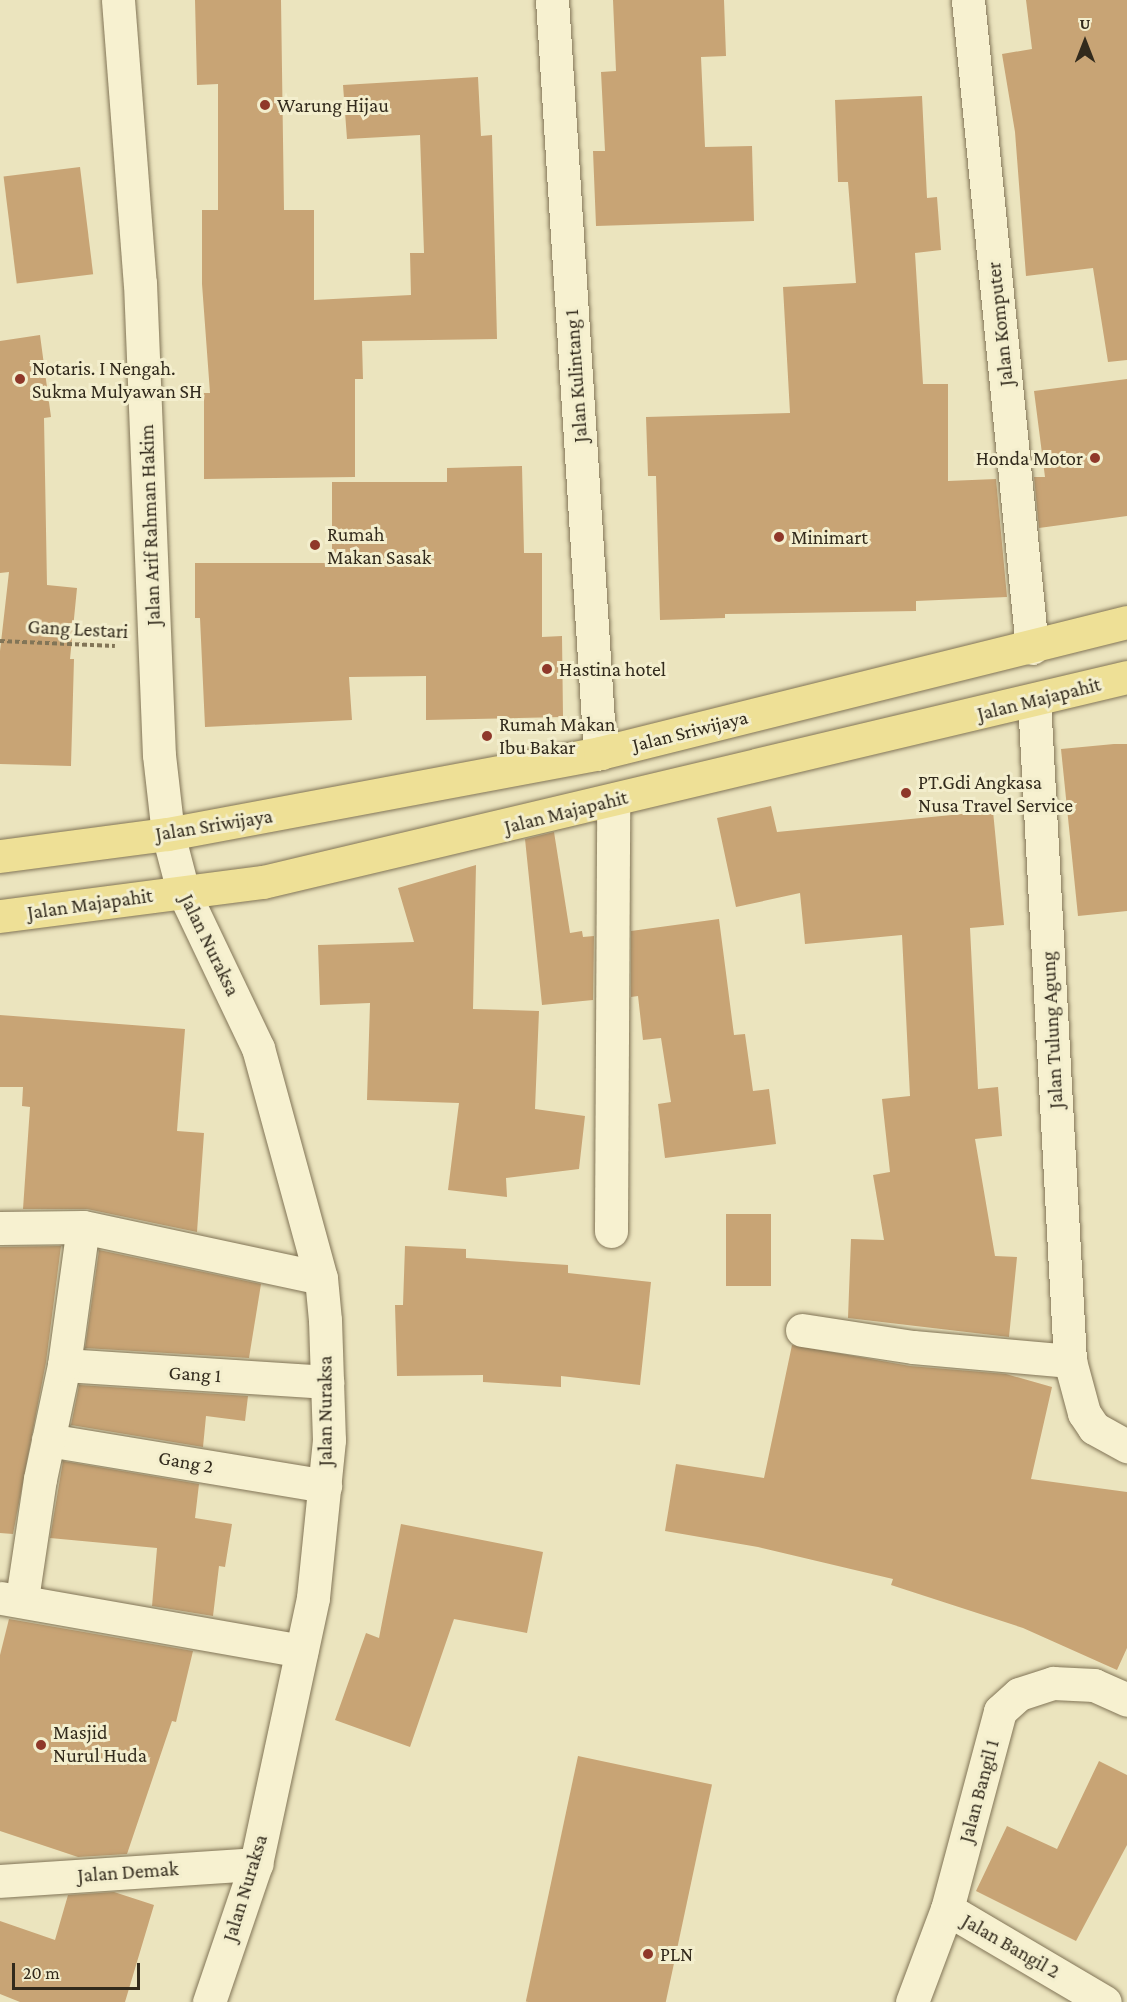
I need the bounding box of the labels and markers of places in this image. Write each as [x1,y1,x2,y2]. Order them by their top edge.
place label: Warung Hijau [277,93,389,117]
marker: Warung Hijau [258,98,272,112]
place label: Notaris. I Nengah. Sukma Mulyawan SH [32,356,202,403]
marker: Notaris. I Nengah. Sukma Mulyawan SH [13,372,27,386]
place label: Honda Motor [976,446,1083,470]
marker: Honda Motor [1088,451,1102,465]
place label: Rumah Makan Sasak [327,522,431,569]
place label: Minimart [791,525,868,549]
marker: Minimart [772,530,786,544]
marker: Rumah Makan Sasak [308,538,322,552]
place label: Hastina hotel [559,657,666,681]
marker: Hastina hotel [540,662,554,676]
place label: Rumah Makan Ibu Bakar [499,712,616,759]
marker: Rumah Makan Ibu Bakar [480,729,494,743]
place label: PT.Gdi Angkasa Nusa Travel Service [918,770,1073,817]
marker: PT.Gdi Angkasa Nusa Travel Service [899,786,913,800]
place label: Masjid Nurul Huda [53,1721,147,1768]
marker: Masjid Nurul Huda [34,1738,48,1752]
place label: PLN [660,1942,693,1966]
marker: PLN [641,1947,655,1961]

